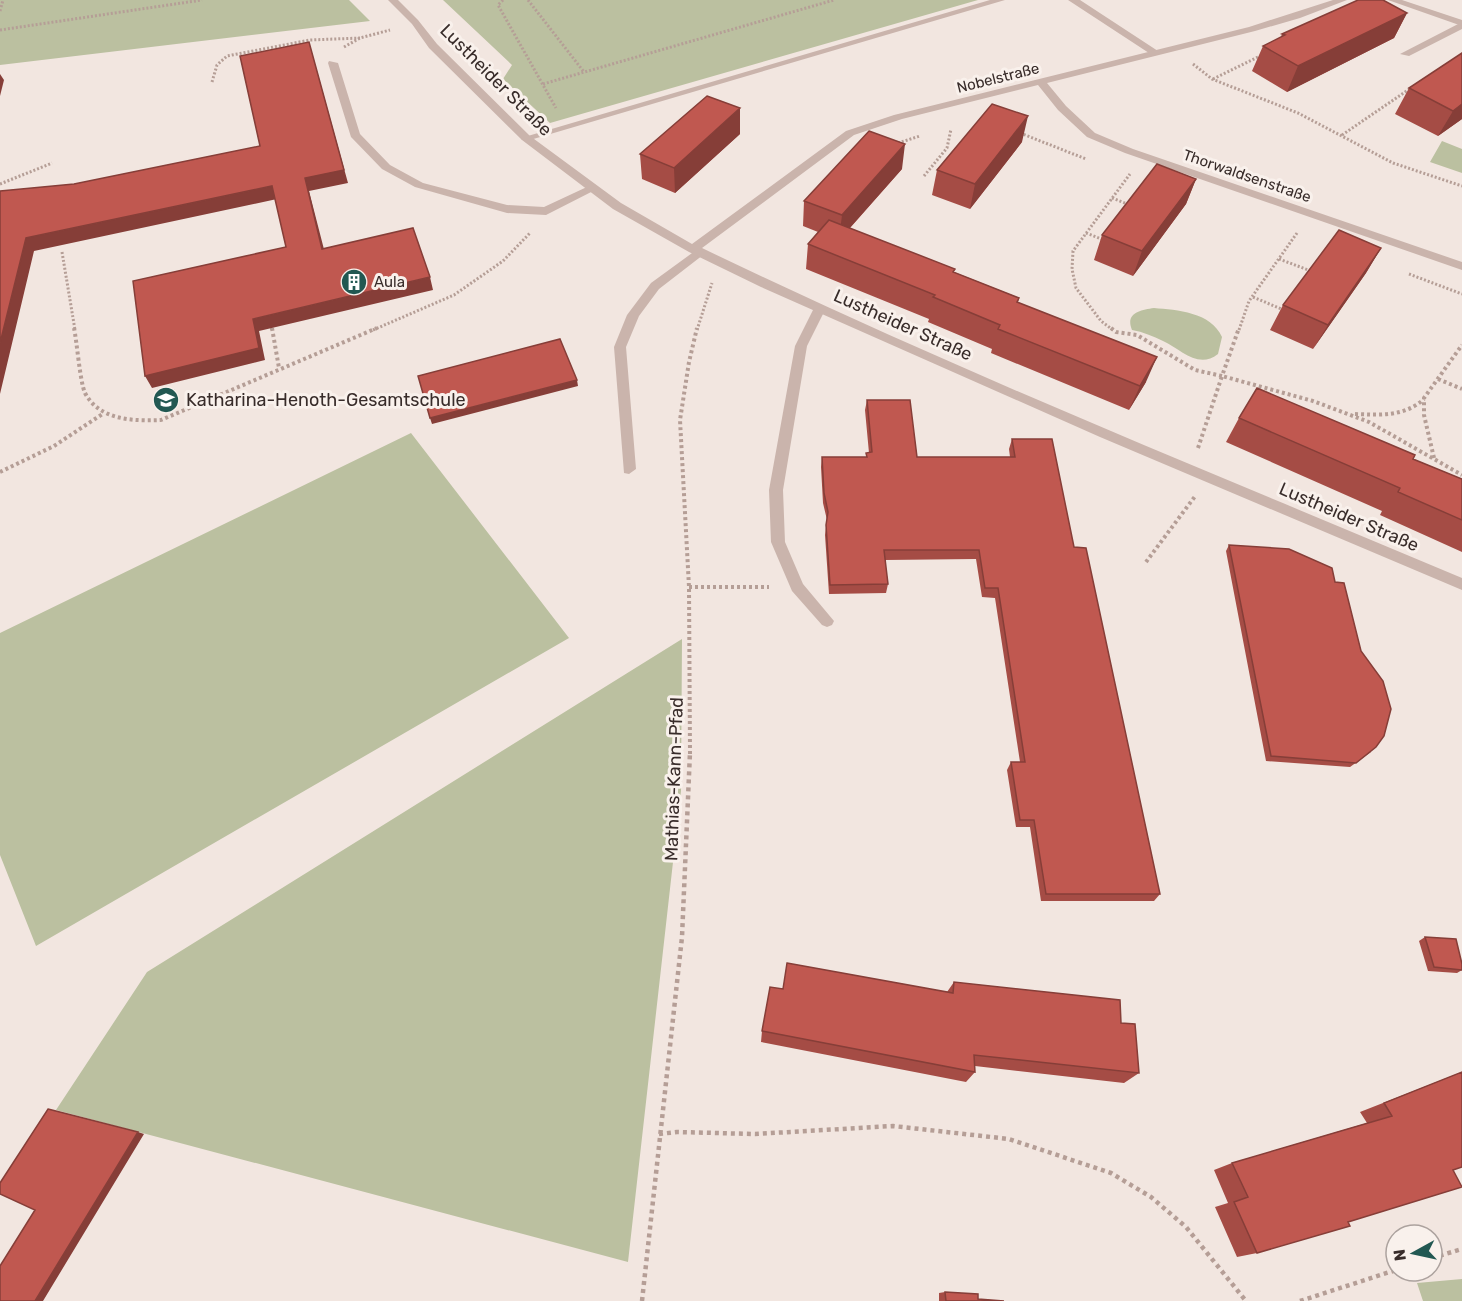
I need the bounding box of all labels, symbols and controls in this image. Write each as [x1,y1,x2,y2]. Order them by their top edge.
street label: Lustheider Straße [435,19,557,141]
street label: Nobelstraße [955,59,1041,97]
street label: Thorwaldsenstraße [1181,146,1313,206]
building icon: Aula [339,267,369,297]
place label: Aula [374,273,405,291]
street label: Lustheider Straße [830,285,976,365]
school or university icon: Katharina-Henoth-Gesamtschule [151,385,181,415]
place label: Katharina-Henoth-Gesamtschule [186,389,466,411]
street label: Lustheider Straße [1276,478,1422,556]
street label: Mathias-Kann-Pfad [660,697,688,861]
north arrow [1384,1223,1444,1283]
text: N [1389,1248,1410,1262]

